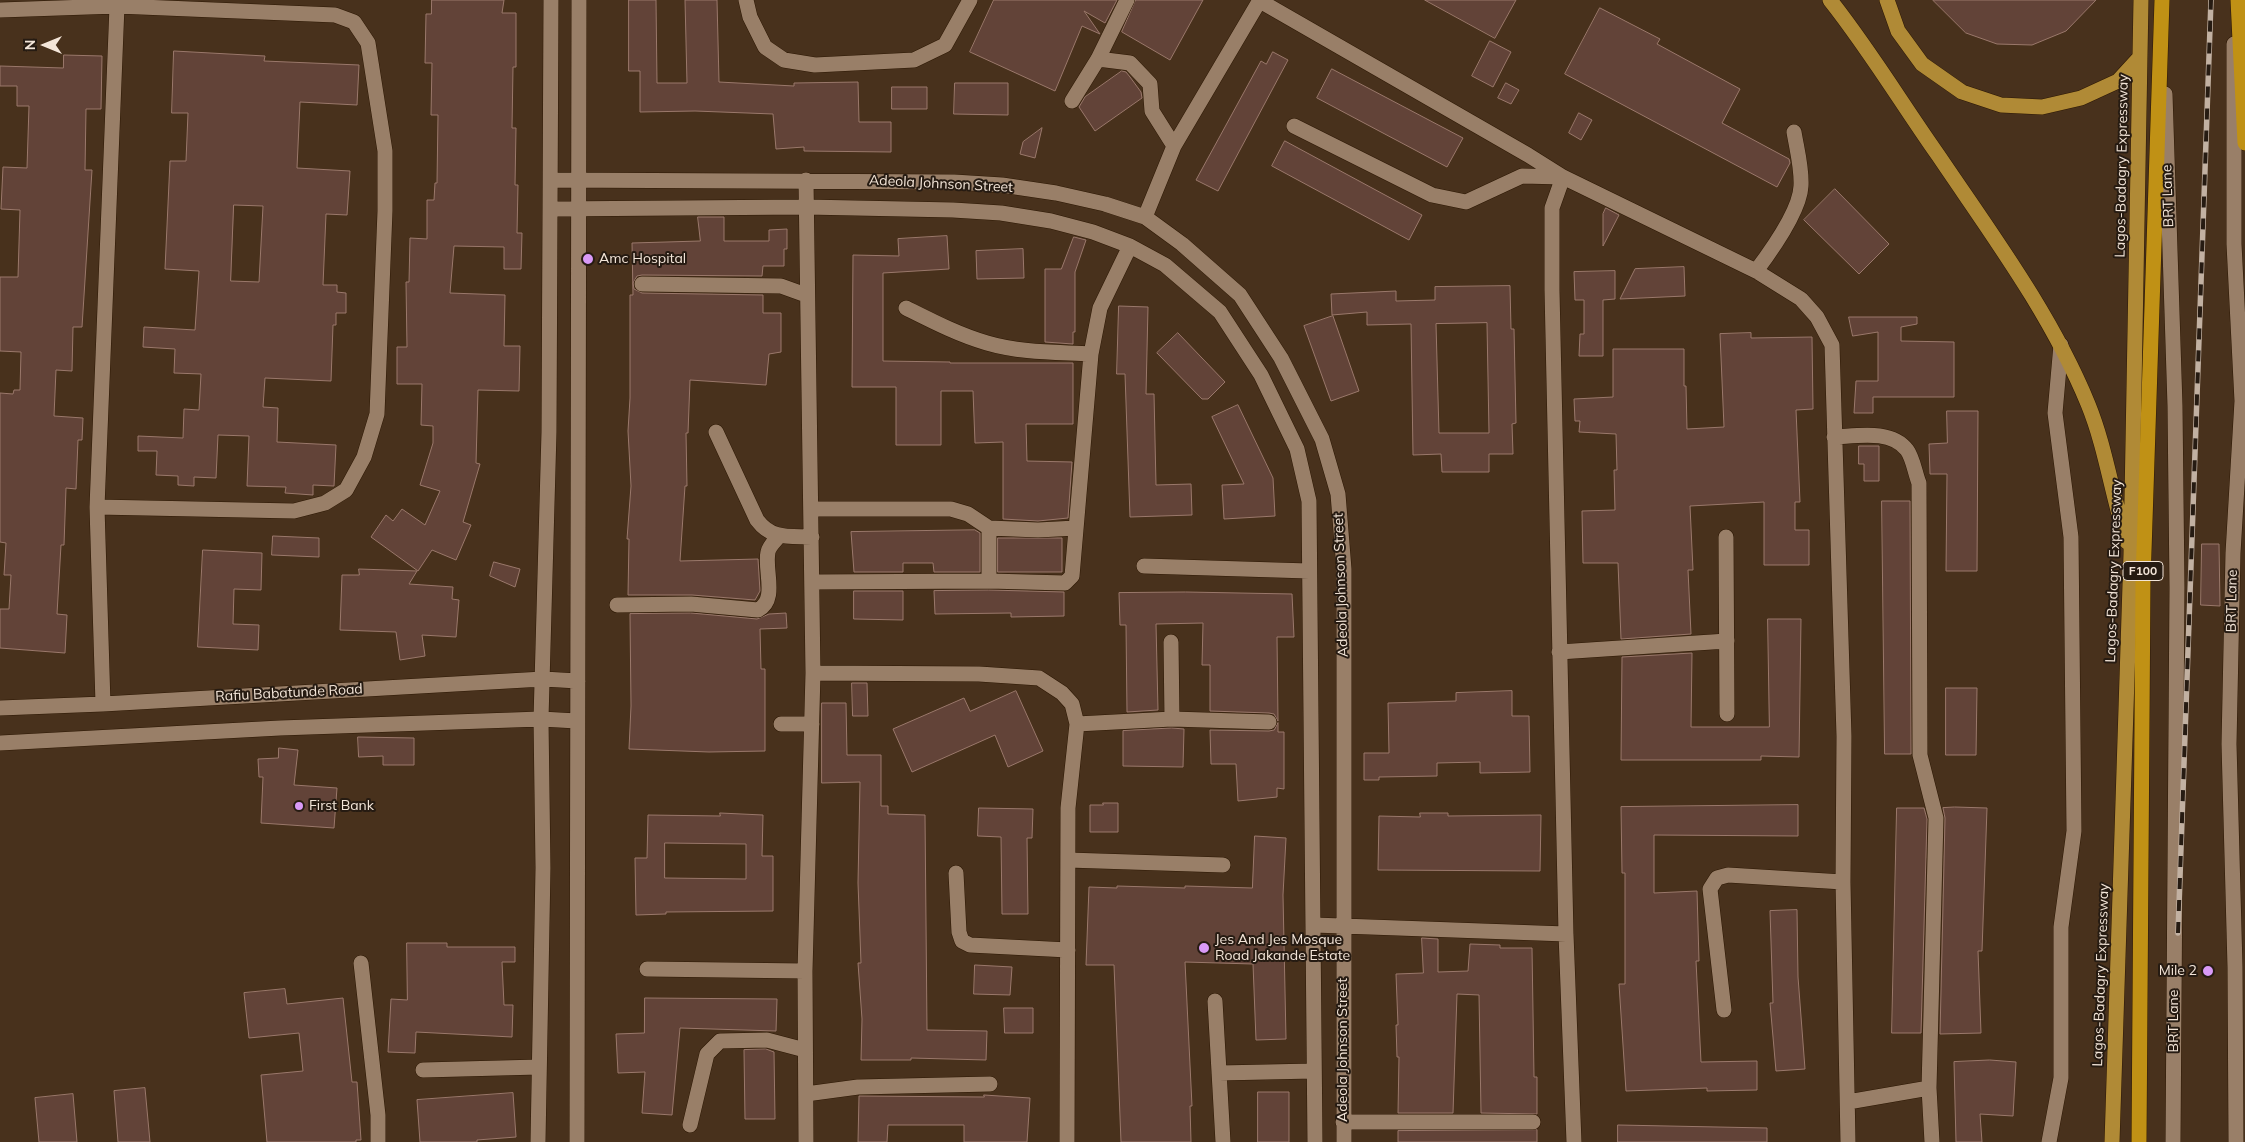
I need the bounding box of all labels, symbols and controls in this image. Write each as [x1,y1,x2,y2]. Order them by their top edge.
north arrow [20,20,70,70]
text: N [21,40,39,50]
street label: Lagos-Badagry Expressway [2112,74,2132,258]
street label: BRT Lane [2159,164,2177,228]
street label: Adeola Johnson Street [869,172,1013,196]
place label: Amc Hospital [599,251,686,267]
marker: Amc Hospital [581,252,595,266]
street label: Lagos-Badagry Expressway [2102,479,2126,663]
street label: Adeola Johnson Street [1330,513,1352,657]
road number: F100 [2123,562,2163,580]
street label: BRT Lane [2223,569,2241,633]
street label: Rafiu Babatunde Road [215,681,363,705]
place label: First Bank [309,798,374,814]
marker: First Bank [293,800,305,812]
street label: Lagos-Badagry Expressway [2089,883,2113,1067]
place label: Jes And Jes Mosque Road Jakande Estate [1215,932,1350,964]
marker: Jes And Jes Mosque Road Jakande Estate [1197,941,1211,955]
place label: Mile 2 [2159,963,2197,979]
marker: Mile 2 [2201,964,2215,978]
street label: Adeola Johnson Street [1335,978,1351,1122]
street label: BRT Lane [2166,990,2182,1052]

